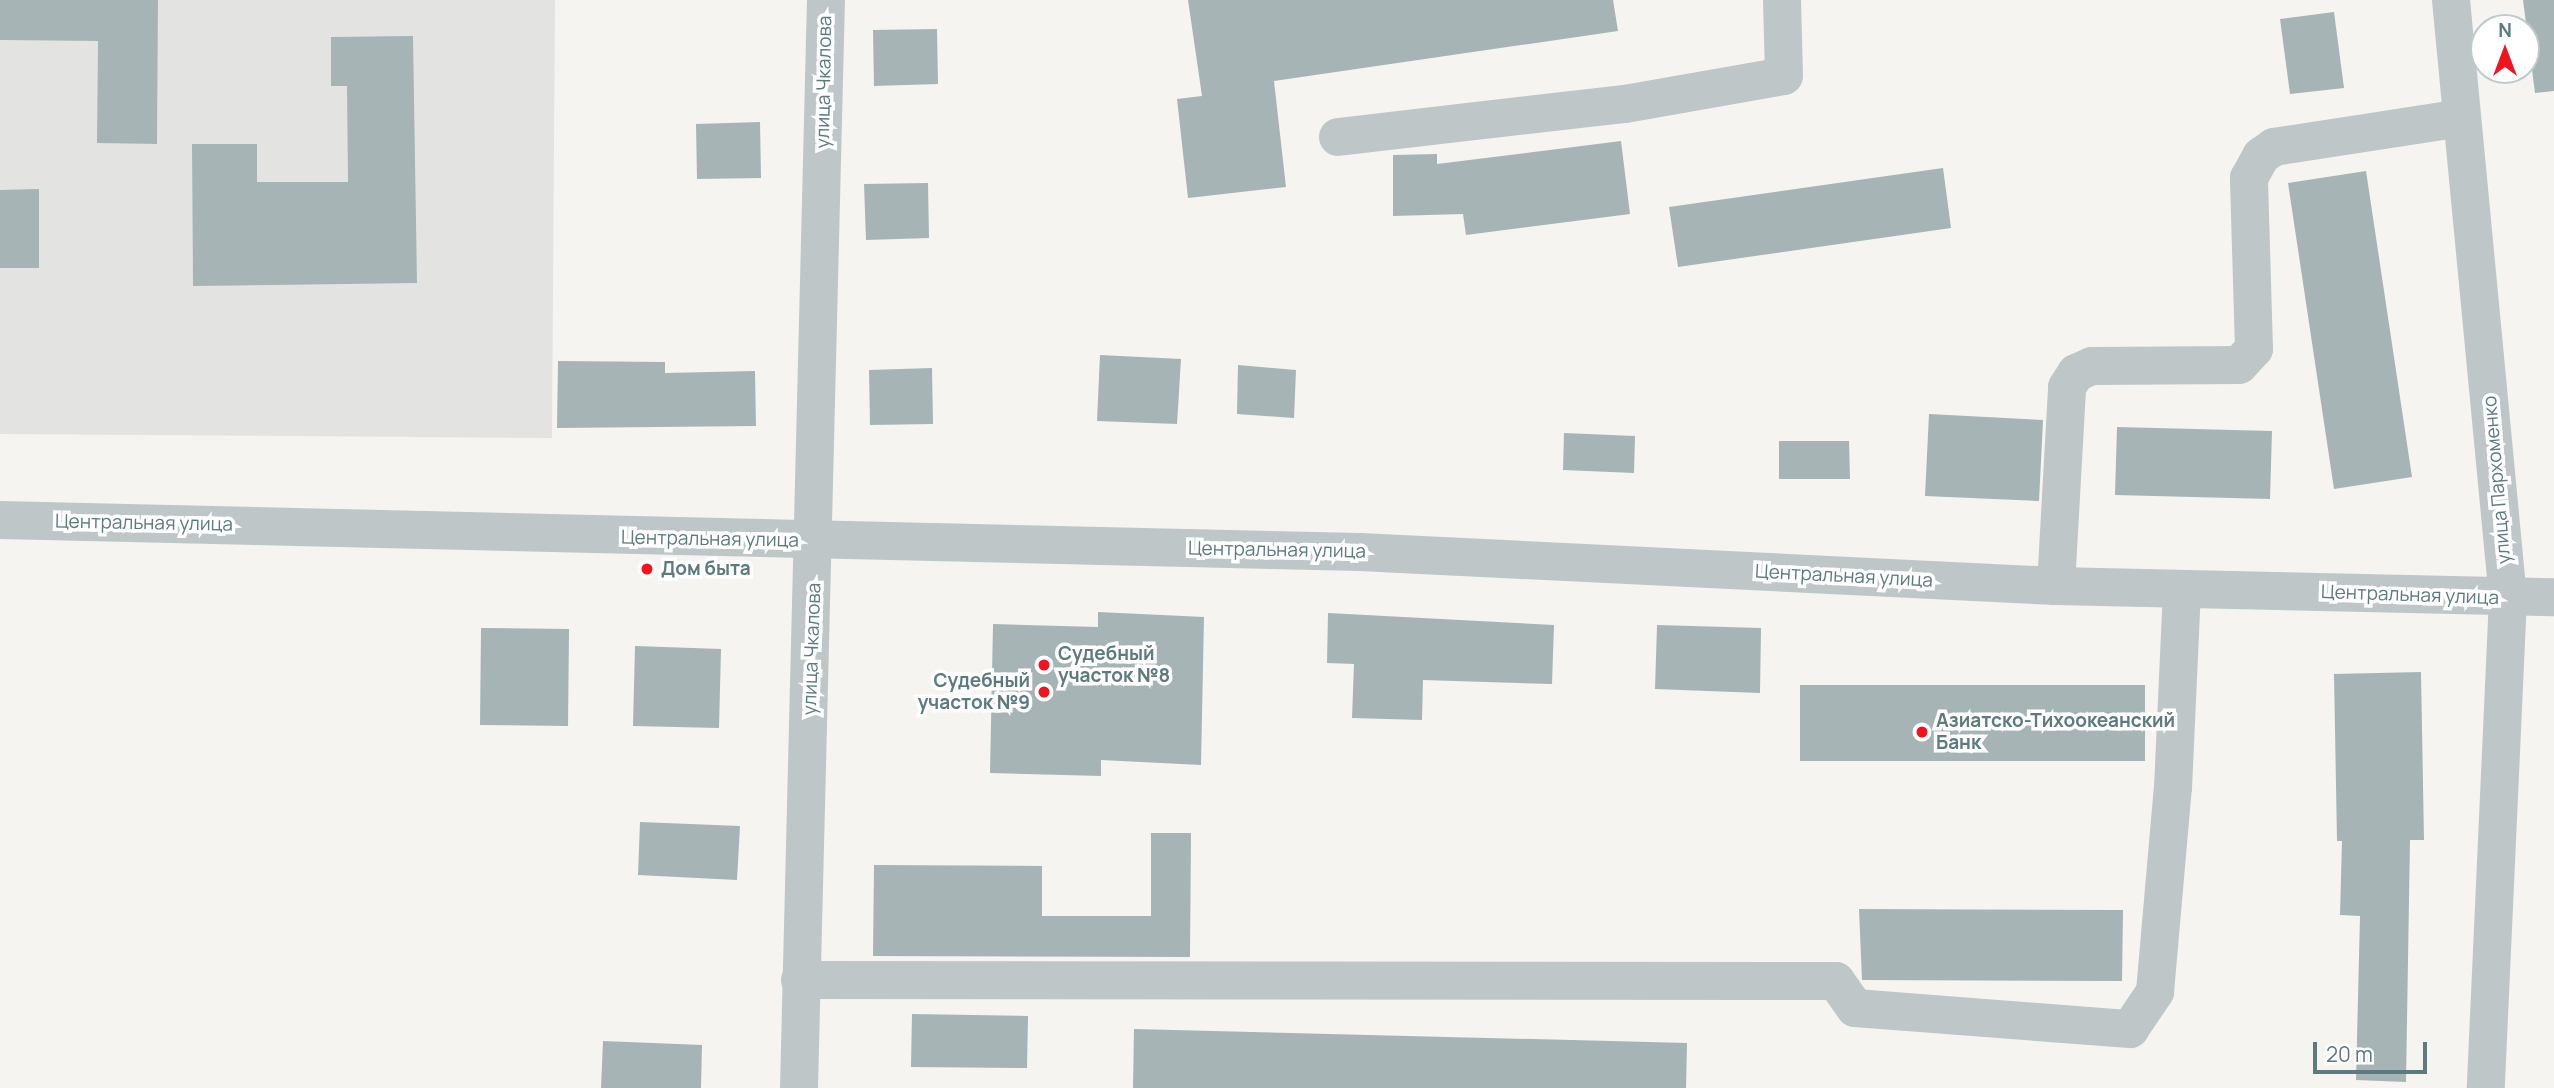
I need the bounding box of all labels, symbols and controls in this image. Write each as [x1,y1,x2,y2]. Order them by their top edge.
north arrow [2470,14,2540,84]
street label: улица Чкалова [811,15,837,149]
text: N [2498,17,2512,43]
street label: улица Пархоменко [2478,395,2516,565]
street label: Центральная улица [55,510,233,536]
street label: Центральная улица [621,526,799,552]
street label: Центральная улица [1188,537,1366,563]
place label: Дом быта [661,558,751,580]
street label: Центральная улица [1755,560,1933,592]
marker: Дом быта [639,561,655,577]
street label: Центральная улица [2321,581,2499,609]
street label: улица Чкалова [798,582,826,716]
place label: Судебный участок №8 [1058,643,1170,687]
marker: Судебный участок №8 [1036,657,1052,673]
place label: Судебный участок №9 [918,670,1030,714]
marker: Судебный участок №9 [1036,684,1052,700]
place label: Азиатско-Тихоокеанский Банк [1936,710,2175,754]
marker: Азиатско-Тихоокеанский Банк [1914,724,1930,740]
scale bar [2316,1028,2430,1072]
text: 20 m [2326,1040,2373,1068]

